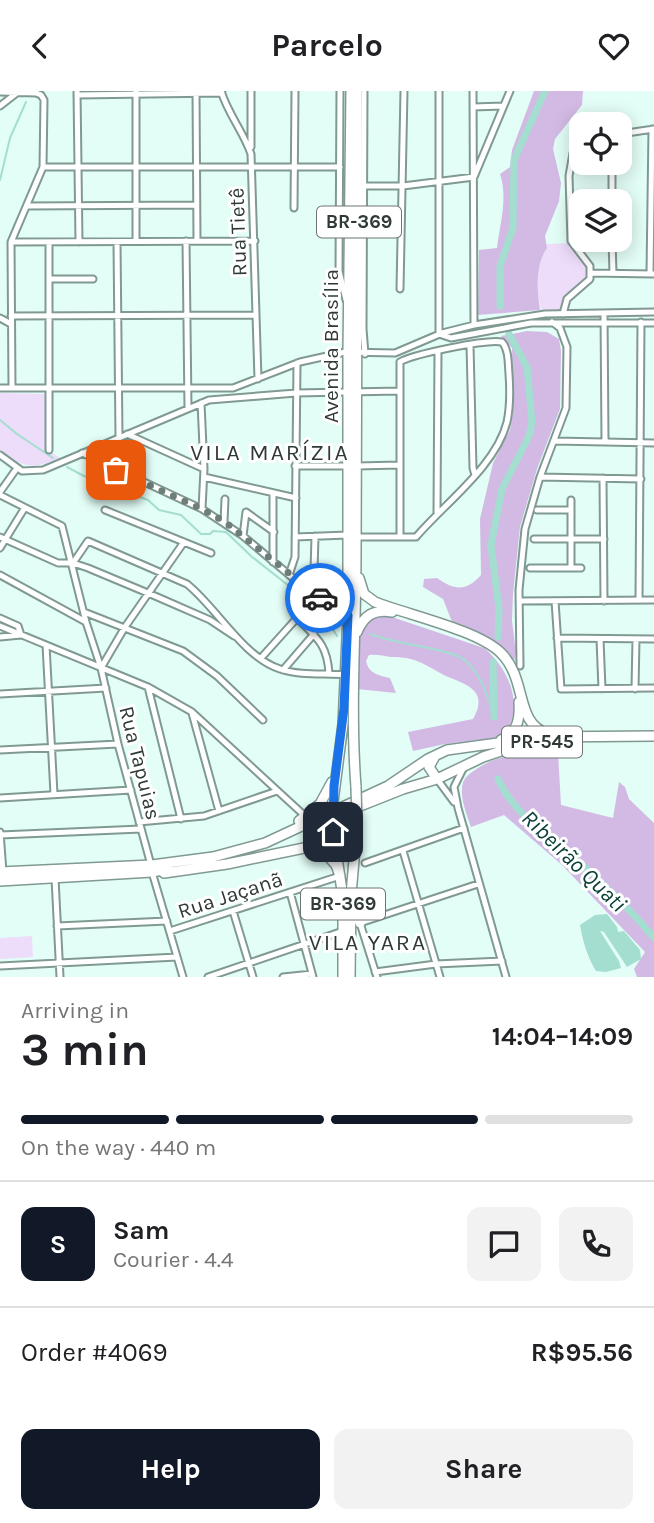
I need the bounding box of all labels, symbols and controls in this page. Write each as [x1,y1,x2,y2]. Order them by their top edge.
icon: back [21,27,59,65]
text: Parcelo [271,27,383,64]
icon: heart [595,27,633,65]
map controls [569,112,632,252]
button: locate [569,112,632,175]
street label: Rua Tietê [224,187,252,277]
button: layers [569,189,632,252]
road number: BR-369 [317,207,401,237]
street label: Avenida Brasília [319,269,343,423]
district label: VILA MARÍZIA [190,439,350,466]
pin [86,440,146,500]
icon: bag [97,451,135,489]
courier [285,563,355,633]
icon: car [301,579,339,617]
street label: Rua Tapuias [114,704,166,822]
road number: PR-545 [502,727,582,757]
pin [303,802,363,862]
water label: Ribeirão Quati [516,804,632,918]
icon: home [314,813,352,851]
street label: Rua Jaçanã [175,867,285,923]
road number: BR-369 [301,889,385,919]
district label: VILA YARA [309,929,427,956]
text: Arriving in [21,997,129,1024]
text: 14:04–14:09 [492,1021,633,1052]
text: 3 min [21,1023,149,1077]
text: On the way · 440 m [21,1134,216,1161]
button: chat [467,1207,541,1281]
button: phone [559,1207,633,1281]
text: Sam [113,1215,169,1246]
text: S [50,1229,66,1260]
text: Courier · 4.4 [113,1246,234,1273]
text: Order #4069 [21,1337,168,1368]
text: R$95.56 [531,1337,633,1368]
button: Help [21,1429,320,1509]
button: Share [334,1429,633,1509]

